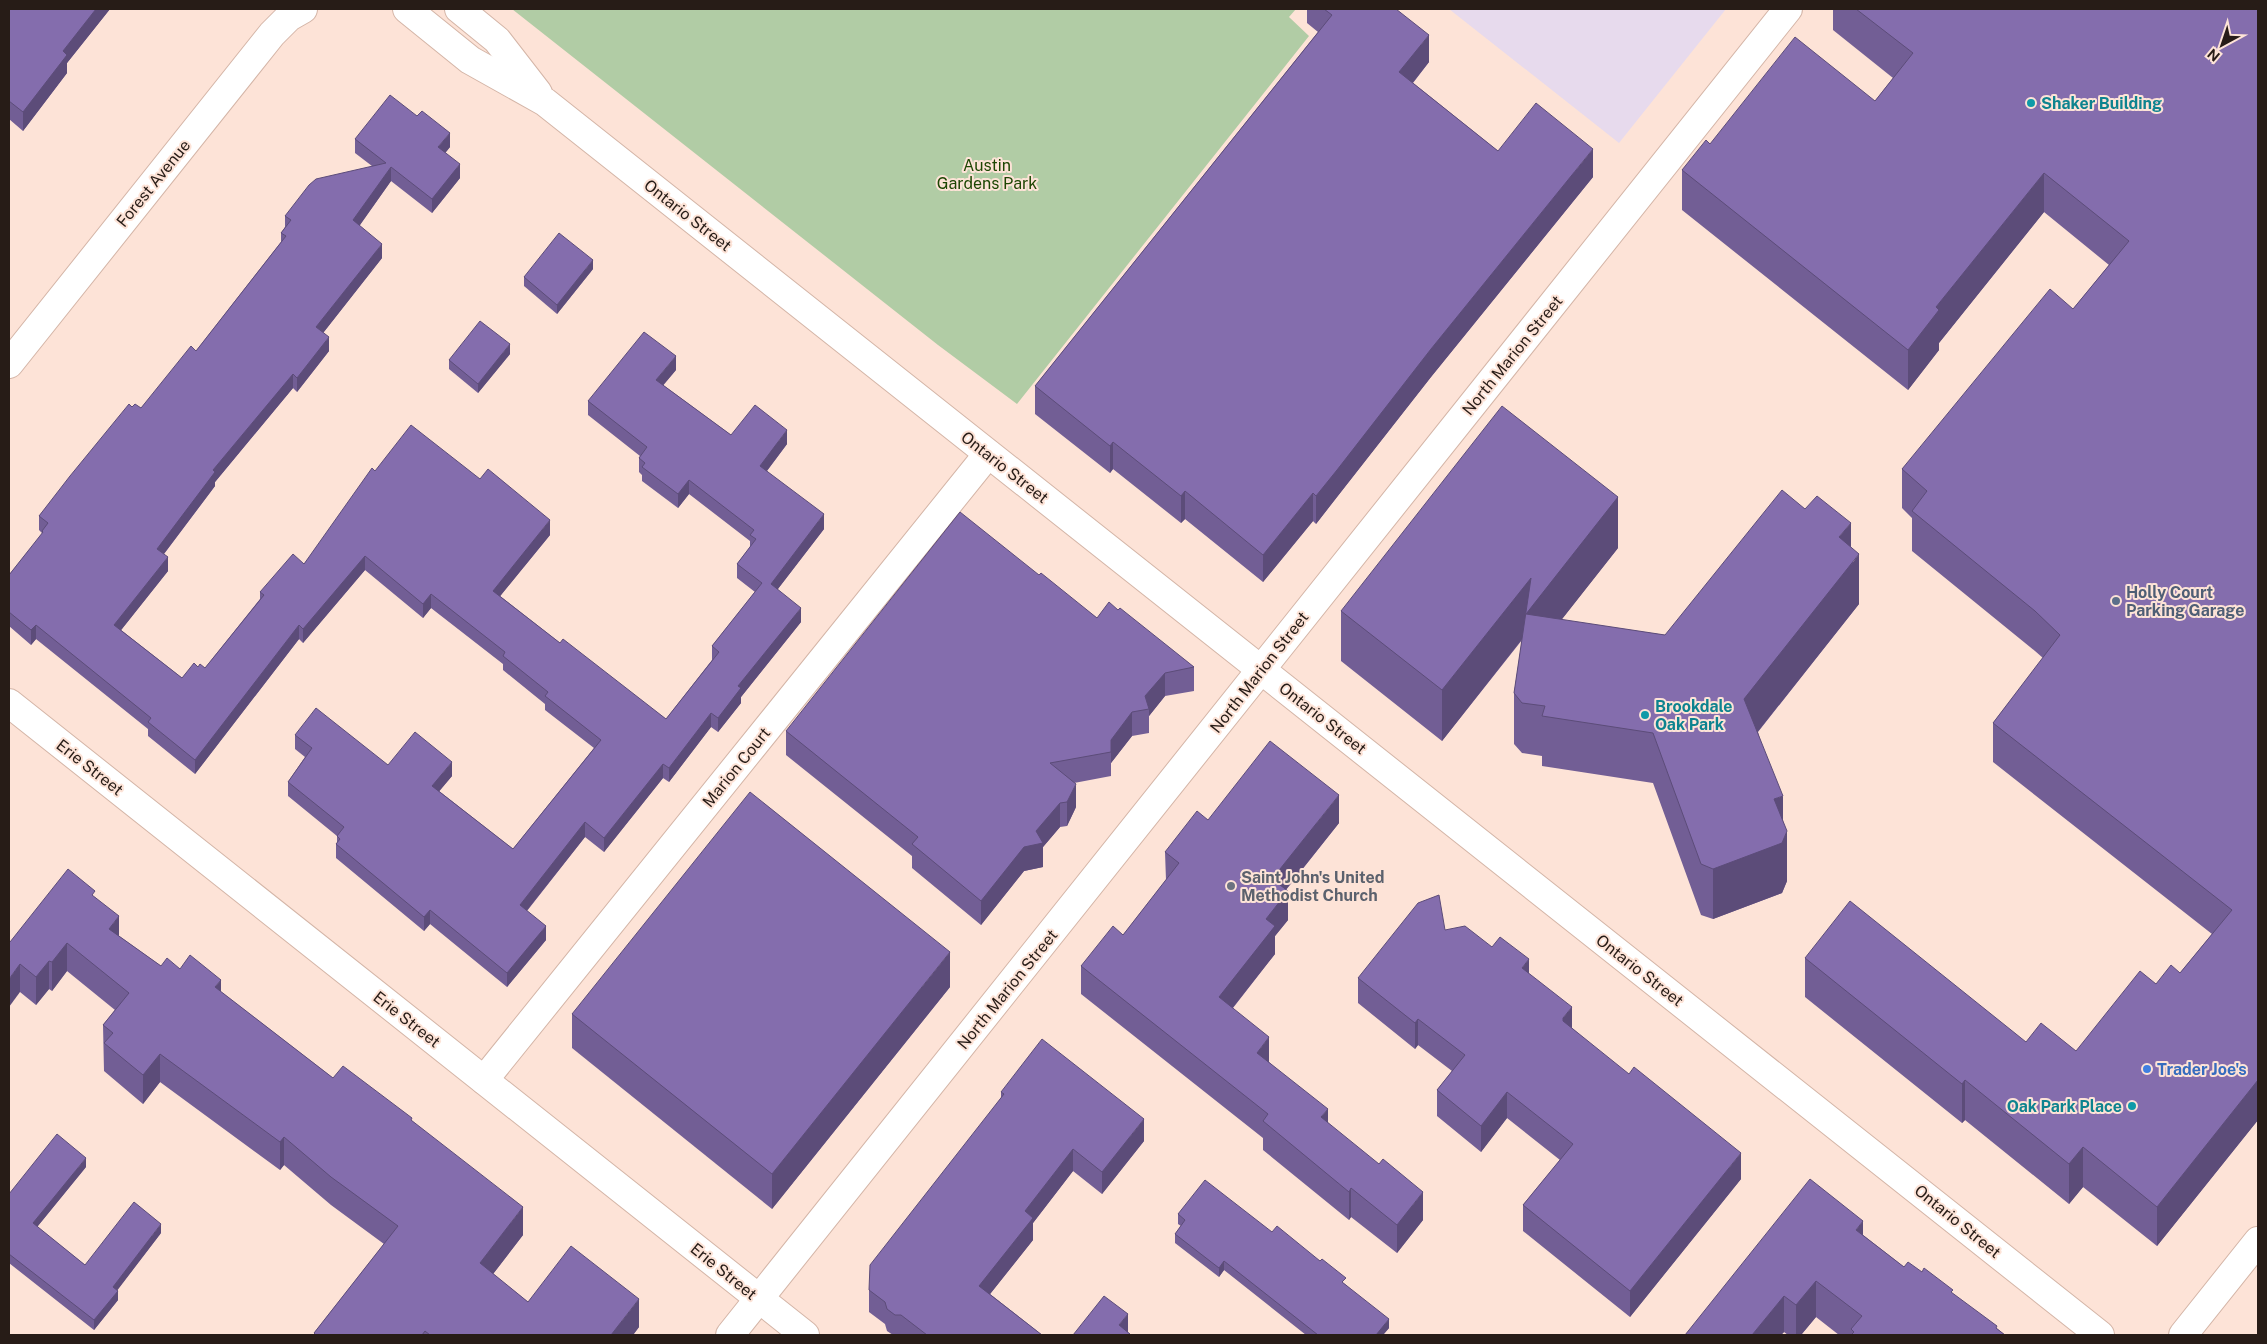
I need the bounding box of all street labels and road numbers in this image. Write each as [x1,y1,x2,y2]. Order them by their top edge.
street label: Forest Avenue [113,136,194,231]
street label: Ontario Street [640,175,735,255]
street label: North Marion Street [1458,292,1566,419]
street label: Ontario Street [957,427,1052,507]
street label: North Marion Street [1206,608,1313,737]
street label: Ontario Street [1275,678,1370,758]
street label: Marion Court [698,724,774,811]
street label: Erie Street [53,735,127,799]
street label: North Marion Street [953,926,1061,1053]
street label: Ontario Street [1592,930,1687,1010]
street label: Erie Street [370,987,444,1051]
street label: Ontario Street [1911,1181,2005,1262]
street label: Erie Street [687,1239,761,1304]

